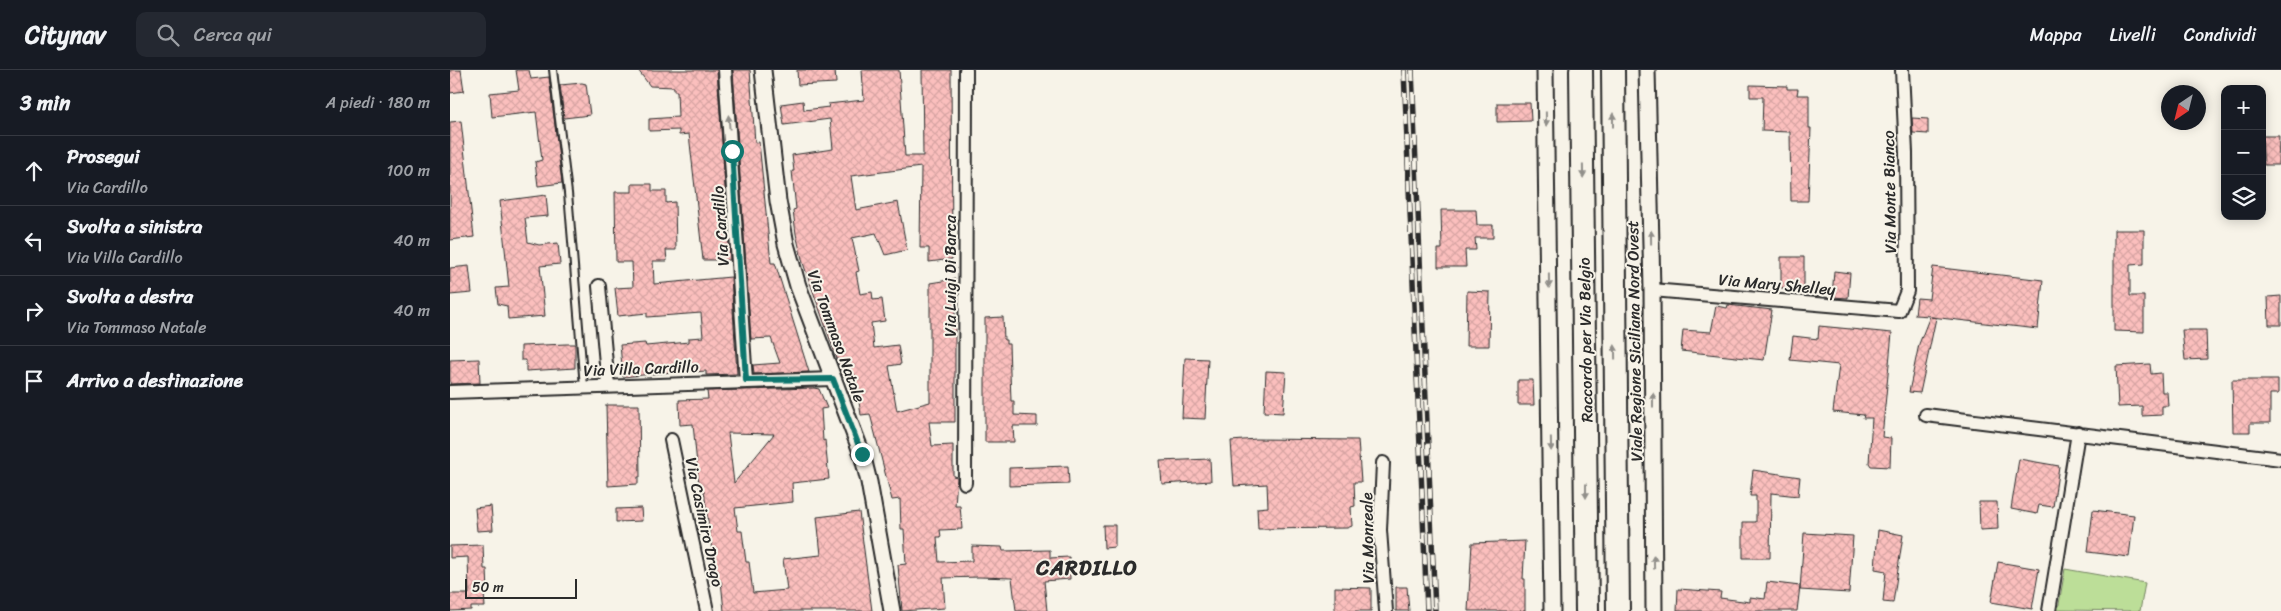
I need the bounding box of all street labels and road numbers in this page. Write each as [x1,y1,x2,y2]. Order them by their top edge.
street label: Via Monte Bianco [1874,130,1905,254]
street label: Via Cardillo [703,185,738,267]
street label: Via Luigi Di Barca [936,214,965,337]
street label: Viale Regione Siciliana Nord Ovest [1618,220,1651,462]
street label: Raccordo per Via Belgio [1570,257,1601,423]
street label: Via Mary Shelley [1717,265,1838,304]
street label: Via Tommaso Natale [799,266,874,407]
street label: Via Villa Cardillo [583,352,699,385]
street label: Via Casimiro Drago [677,455,732,589]
street label: Via Monreale [1352,492,1383,584]

